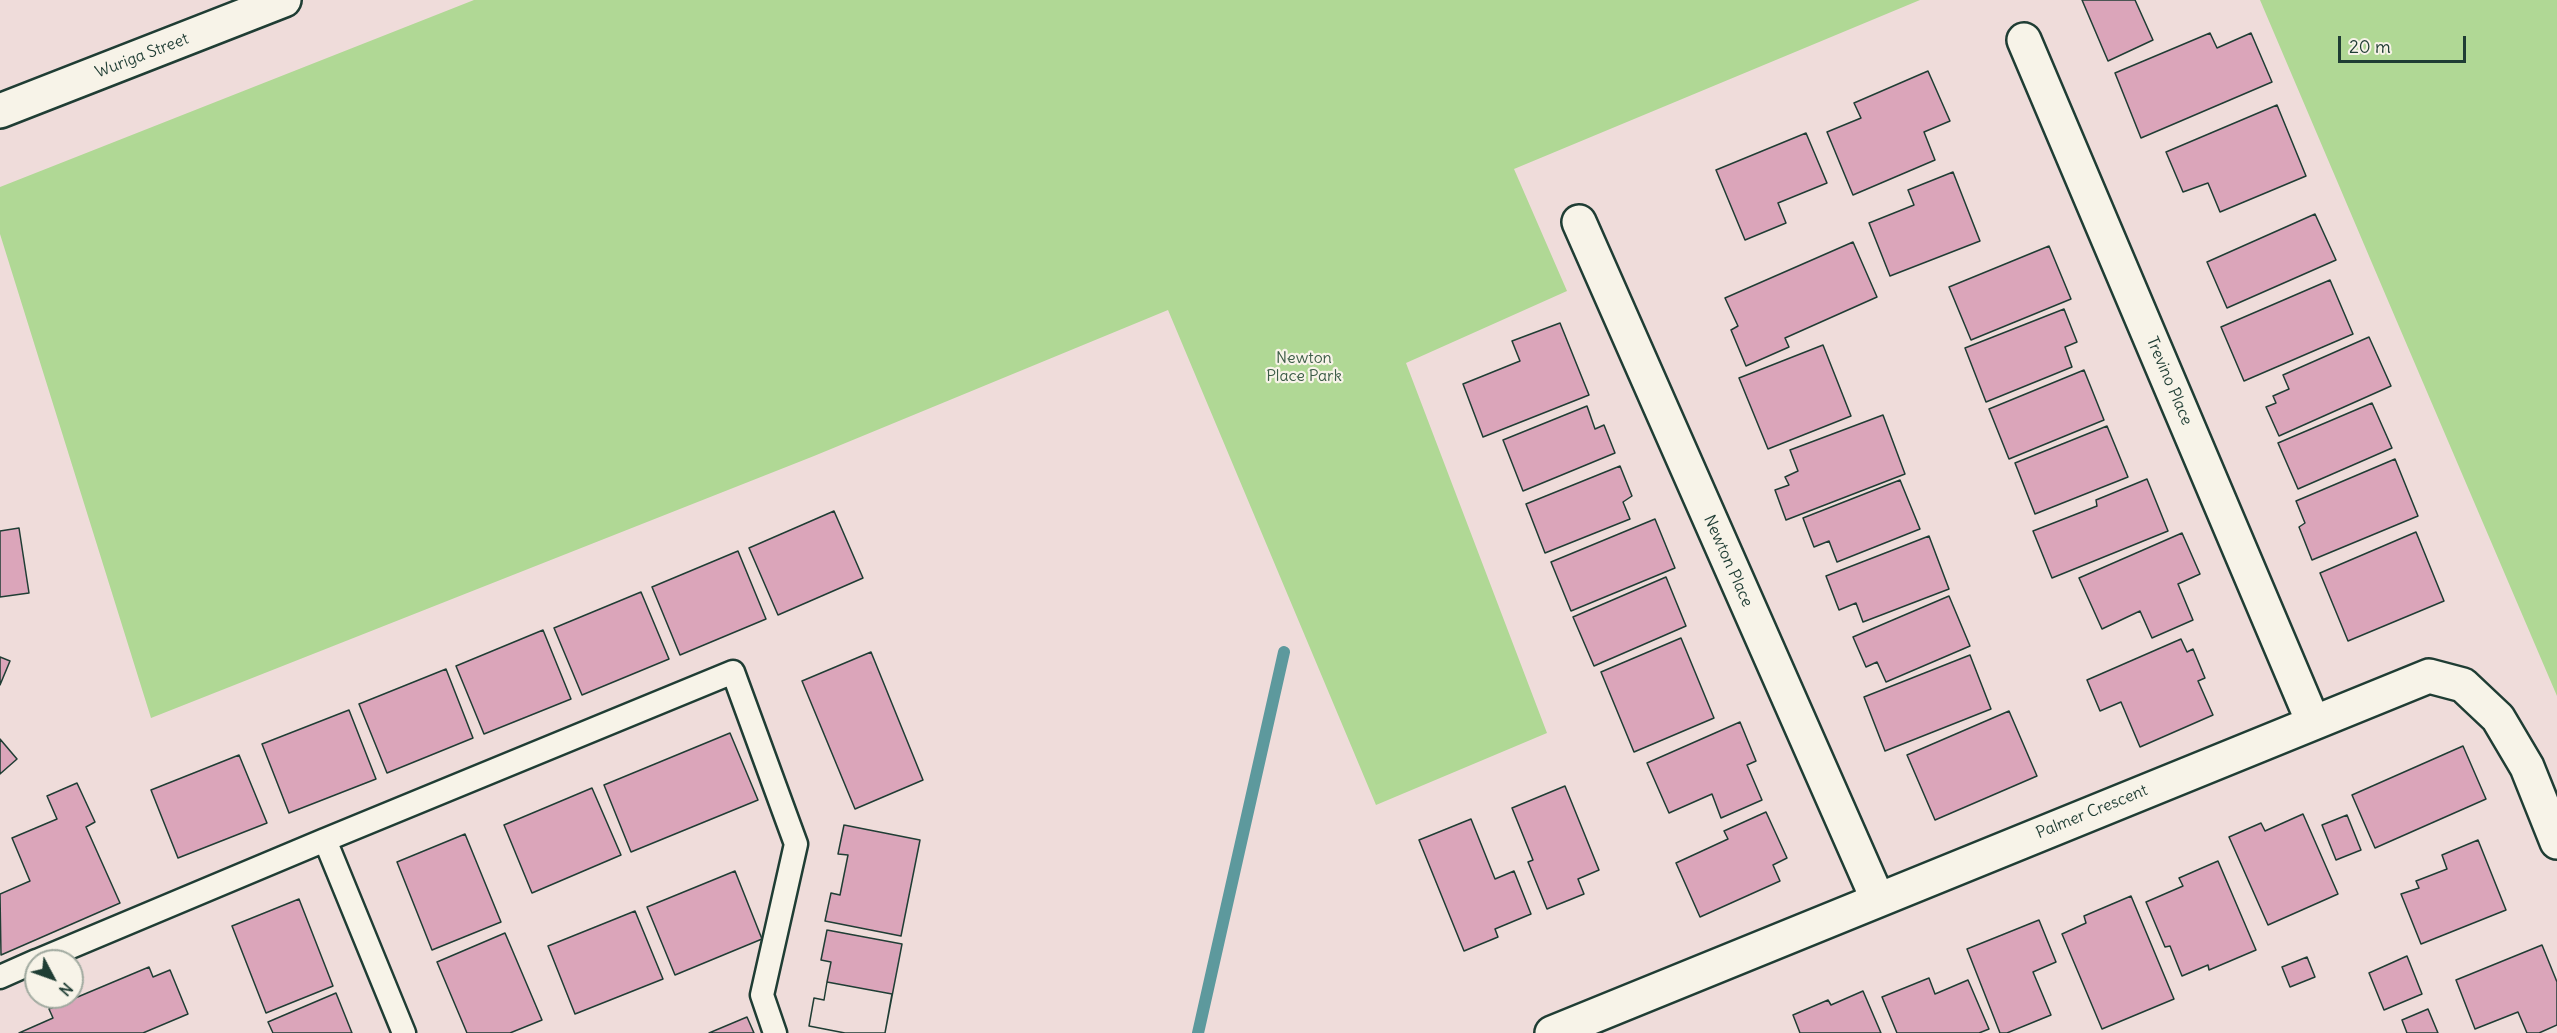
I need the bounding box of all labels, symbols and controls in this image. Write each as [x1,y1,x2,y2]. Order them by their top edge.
scale bar [2341,24,2468,62]
street label: Wuriga Street [93,29,191,83]
text: 20 m [2349,35,2391,58]
street label: Trevino Place [2142,334,2196,428]
park label: Newton Place Park [1266,348,1342,386]
street label: Newton Place [1699,512,1757,610]
street label: Palmer Crescent [2034,781,2150,843]
north arrow [24,949,84,1009]
text: N [55,979,77,1000]

